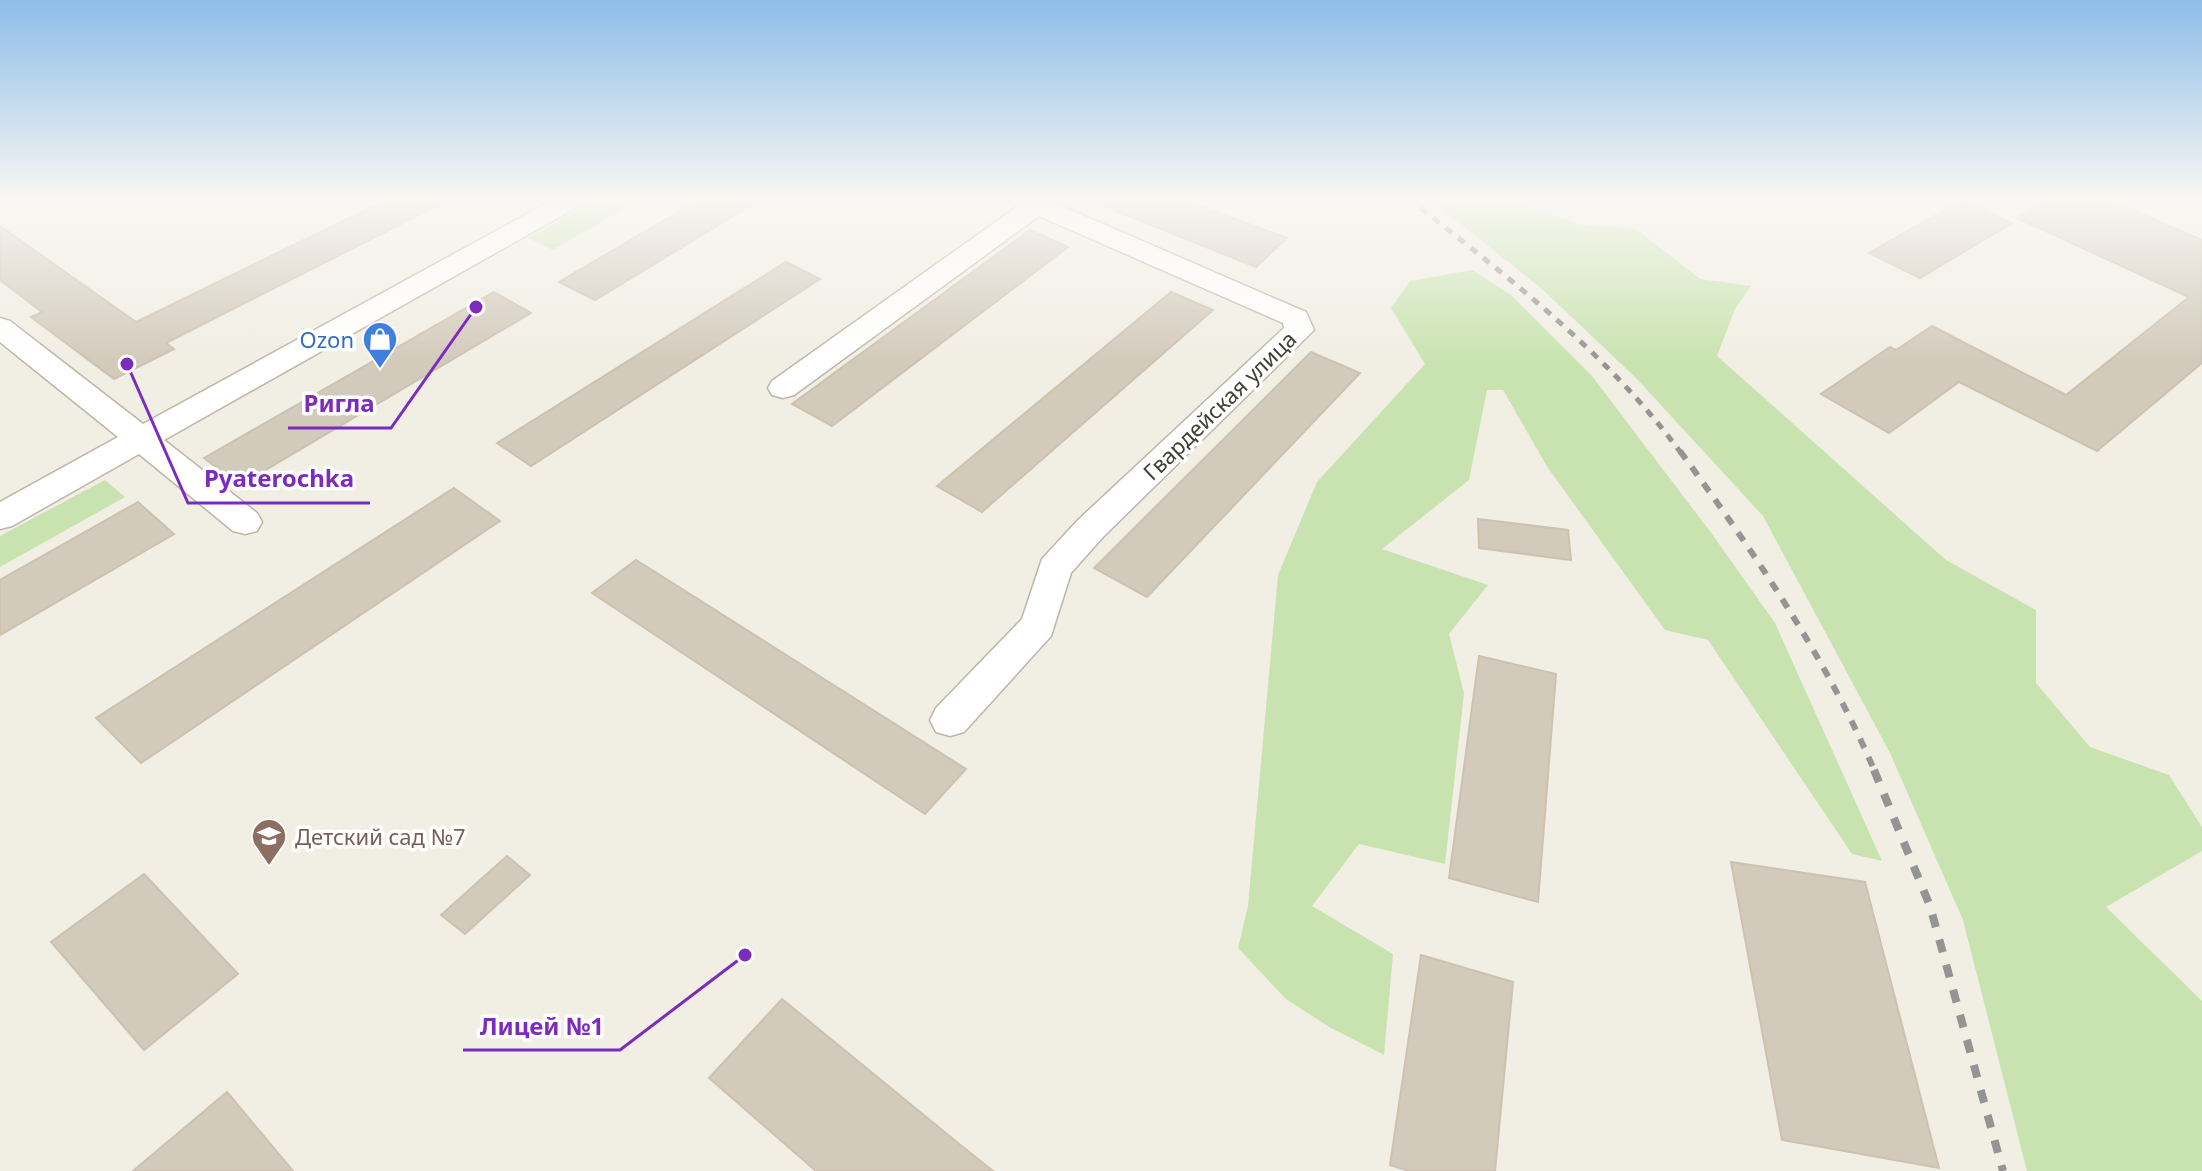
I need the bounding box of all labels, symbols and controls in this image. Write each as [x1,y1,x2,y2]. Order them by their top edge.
shop icon: Ozon [361,320,399,370]
place label: Ozon [300,324,354,354]
street label: Гвардейская улица [1136,324,1302,486]
callout: Ригла [288,380,391,428]
text: Ригла [303,386,375,419]
callout: Pyaterochka [188,455,370,503]
text: Pyaterochka [204,461,354,494]
school or university icon: Детский сад №7 [250,817,288,867]
place label: Детский сад №7 [295,821,466,851]
callout: Лицей №1 [463,1002,620,1050]
text: Лицей №1 [480,1009,604,1042]

